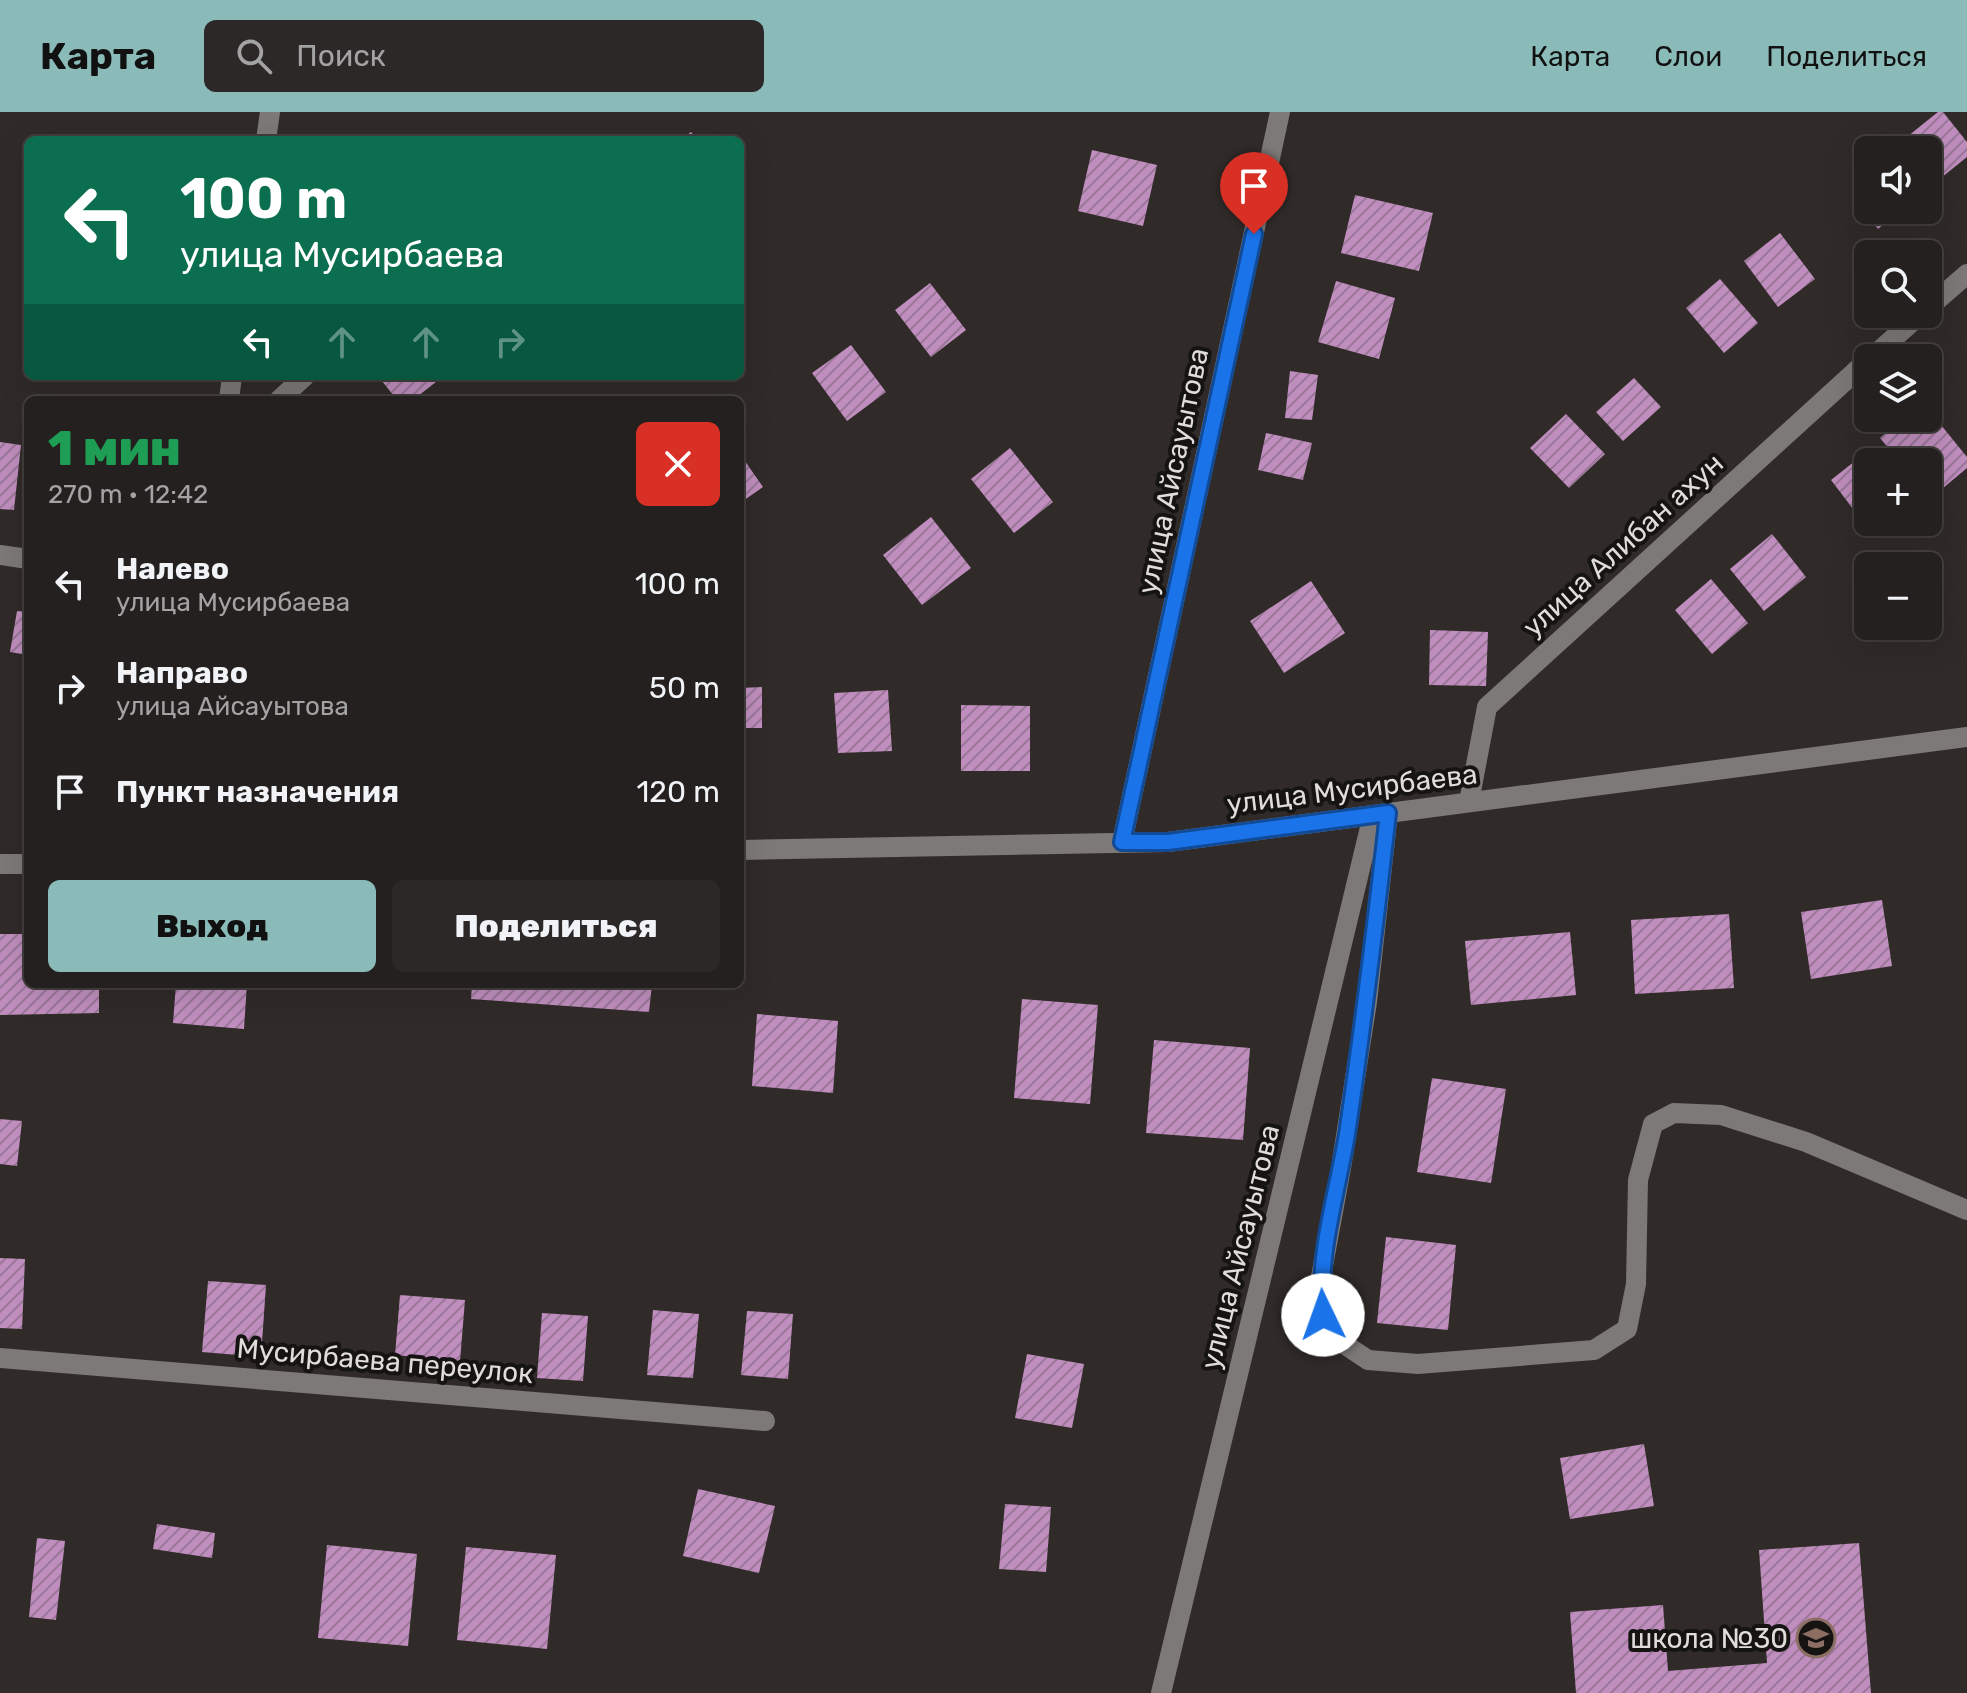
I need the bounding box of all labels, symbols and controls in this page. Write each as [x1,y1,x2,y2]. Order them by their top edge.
search box [204,20,764,92]
text: Карта [40,33,156,79]
icon: search [232,34,276,78]
text: Поиск [296,38,386,74]
text: Карта [1530,40,1610,73]
text: Слои [1654,40,1722,73]
text: Поделиться [1766,40,1927,73]
map controls [1854,136,1942,640]
button: sound [1854,136,1942,224]
pin [1220,152,1288,234]
icon: arrive [1232,164,1276,208]
text: 100 m [180,166,347,232]
icon: left [48,168,152,272]
text: улица Мусирбаева [180,233,504,276]
button: search [1854,240,1942,328]
icon: left [236,320,280,364]
icon: ahead [320,320,364,364]
icon: ahead [404,320,448,364]
icon: right [488,320,532,364]
button: layers [1854,344,1942,432]
street label: улица Айсауытова [1131,345,1215,597]
text: 1 мин [48,420,181,477]
button: close [636,422,720,506]
street label: улица Алибан ахун [1516,446,1730,644]
button: + [1854,448,1942,536]
text: 270 m · 12:42 [48,479,208,510]
text: Налево [116,551,229,587]
button: − [1854,552,1942,640]
icon: left [48,562,92,606]
text: 100 m [635,566,720,602]
text: улица Мусирбаева [116,587,350,618]
text: Направо [116,655,248,691]
icon: right [48,666,92,710]
text: 50 m [649,670,720,706]
text: улица Айсауытова [116,691,349,722]
street label: улица Мусирбаева [1225,757,1479,821]
icon: arrive [48,770,92,814]
text: Пункт назначения [116,774,399,810]
text: 120 m [636,774,720,810]
button: Выход [48,880,376,972]
button: Поделиться [392,880,720,972]
street label: улица Айсауытова [1194,1121,1286,1373]
position arrow [1281,1273,1365,1357]
street label: Мусирбаева переулок [235,1332,535,1390]
school or university icon: школа №30 [1795,1617,1837,1659]
place label: школа №30 [1630,1622,1788,1655]

